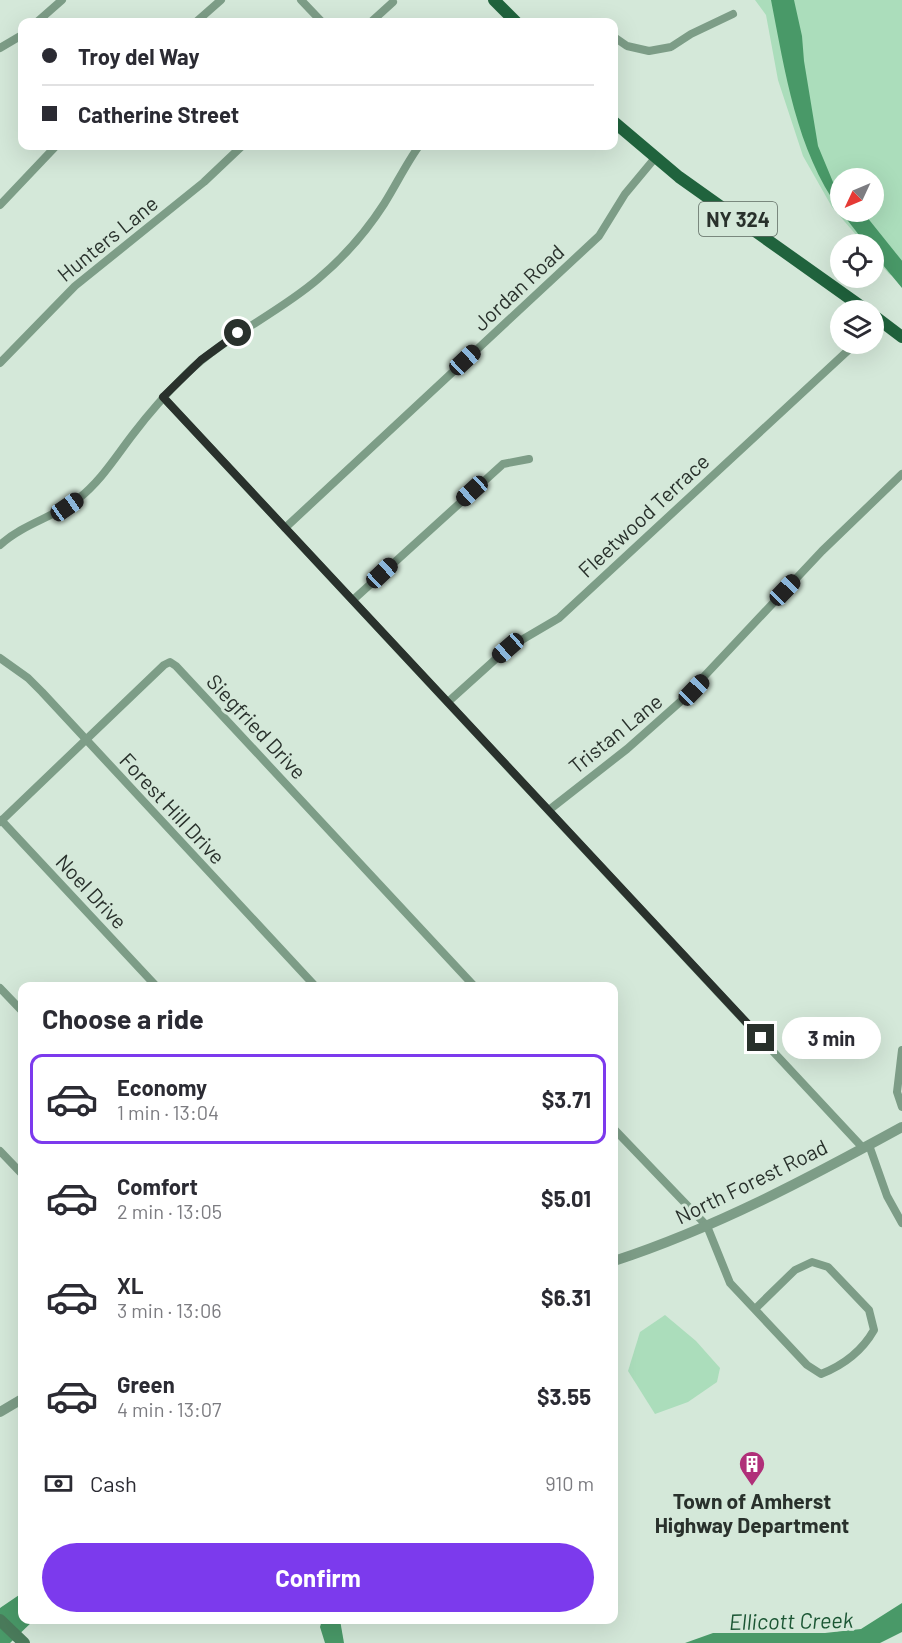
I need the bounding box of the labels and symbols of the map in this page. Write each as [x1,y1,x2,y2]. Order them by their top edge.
north arrow [830,168,884,222]
street label: Hunters Lane [52,190,162,286]
road number: NY 324 [699,202,777,236]
street label: Jordan Road [467,239,569,335]
route start [224,319,251,346]
car [446,341,484,379]
street label: Fleetwood Terrace [572,448,714,582]
car [453,472,491,510]
car [47,489,87,525]
car [363,554,401,592]
car [766,571,804,609]
car [489,629,527,667]
street label: Siegfried Drive [202,668,312,784]
car [675,671,713,709]
street label: Tristan Lane [563,688,667,778]
street label: Forest Hill Drive [115,747,231,869]
street label: Noel Drive [51,849,133,933]
callout: 3 min [782,1017,881,1059]
route end [747,1024,774,1051]
street label: North Forest Road [671,1133,831,1229]
building icon: Town of Amherst Highway Department [737,1449,767,1487]
place label: Town of Amherst Highway Department [655,1488,849,1537]
water label: Ellicott Creek [728,1606,854,1634]

